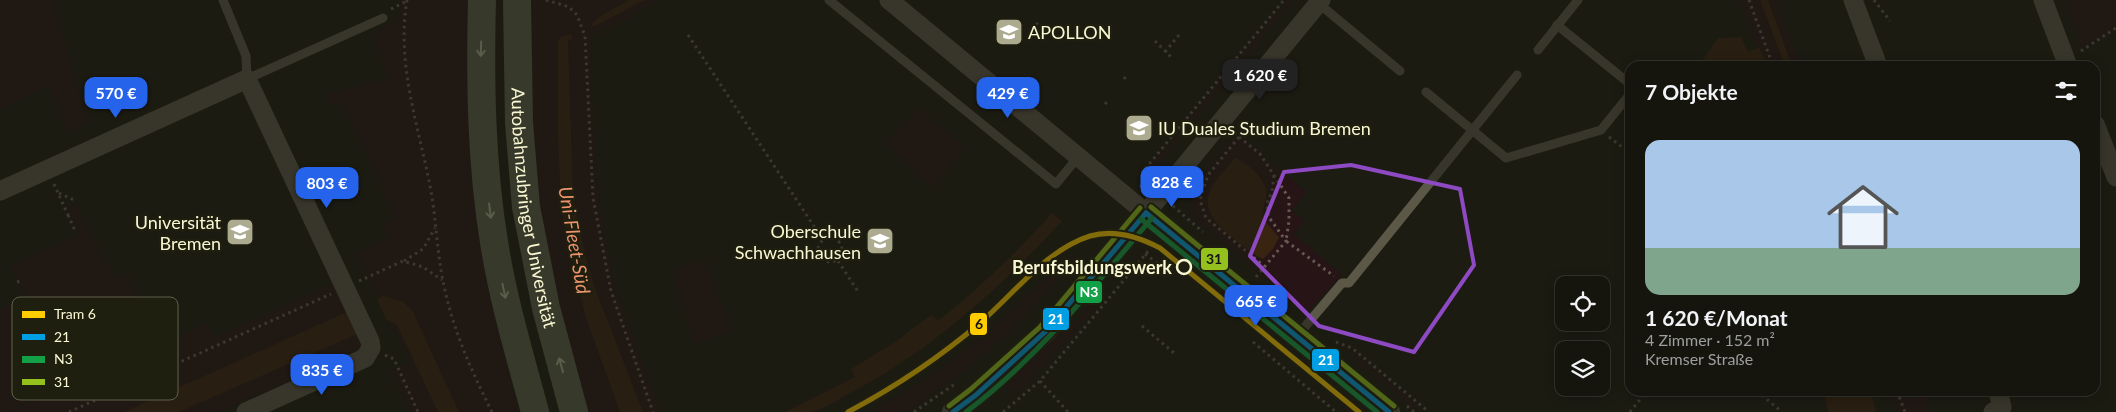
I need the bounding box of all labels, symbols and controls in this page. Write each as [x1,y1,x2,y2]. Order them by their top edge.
school or university icon: APOLLON [994,17,1024,47]
place label: APOLLON [1028,21,1111,43]
one-way arrow [476,40,486,56]
pin: 1 620 € [1214,58,1306,101]
text: 1 620 € [1233,65,1287,84]
pin: 570 € [81,76,151,119]
pin: 429 € [973,76,1043,119]
icon: filters [2052,77,2080,105]
text: 7 Objekte [1645,79,1738,104]
text: 570 € [95,83,137,102]
text: 429 € [987,83,1029,102]
street label: Autobahnzubringer Universität [507,87,562,331]
school or university icon: IU Duales Studium Bremen [1124,113,1154,143]
place label: IU Duales Studium Bremen [1158,117,1371,139]
pin: 803 € [292,166,362,209]
pin: 828 € [1137,166,1207,208]
text: 828 € [1151,172,1193,191]
icon: home [1818,172,1908,262]
text: 803 € [306,173,348,192]
water label: Uni-Fleet-Süd [554,184,596,296]
one-way arrow [485,202,495,218]
place label: Universität Bremen [135,211,222,254]
school or university icon: Universität Bremen [225,217,255,247]
place label: Oberschule Schwachhausen [735,220,861,263]
school or university icon: Oberschule Schwachhausen [865,226,895,256]
line badge: 31 [1200,247,1229,271]
text: 31 [1206,250,1222,267]
place label: Berufsbildungswerk [1012,256,1172,278]
marker: Berufsbildungswerk [1176,259,1192,275]
map controls [1555,276,1610,396]
button: locate [1555,276,1610,331]
line badge: N3 [1075,280,1103,304]
one-way arrow [500,282,509,298]
text: N3 [1080,283,1098,300]
pin: 665 € [1221,284,1291,327]
text: 665 € [1235,291,1277,310]
legend [12,297,178,400]
text: Tram 6 [54,305,96,322]
text: 1 620 €/Monat [1645,305,1788,330]
line badge: 21 [1042,307,1070,331]
text: 21 [1048,310,1064,327]
line badge: 6 [969,312,988,336]
text: 6 [975,315,983,332]
text: 21 [54,328,70,345]
text: 4 Zimmer · 152 m² [1645,330,1775,349]
button: layers [1555,341,1610,396]
line badge: 21 [1311,348,1340,372]
text: Kremser Straße [1645,349,1753,368]
text: N3 [54,350,73,367]
text: 21 [1318,351,1334,368]
pin: 835 € [287,354,357,396]
one-way arrow [556,358,565,374]
text: 835 € [301,360,343,379]
text: 31 [54,373,70,390]

